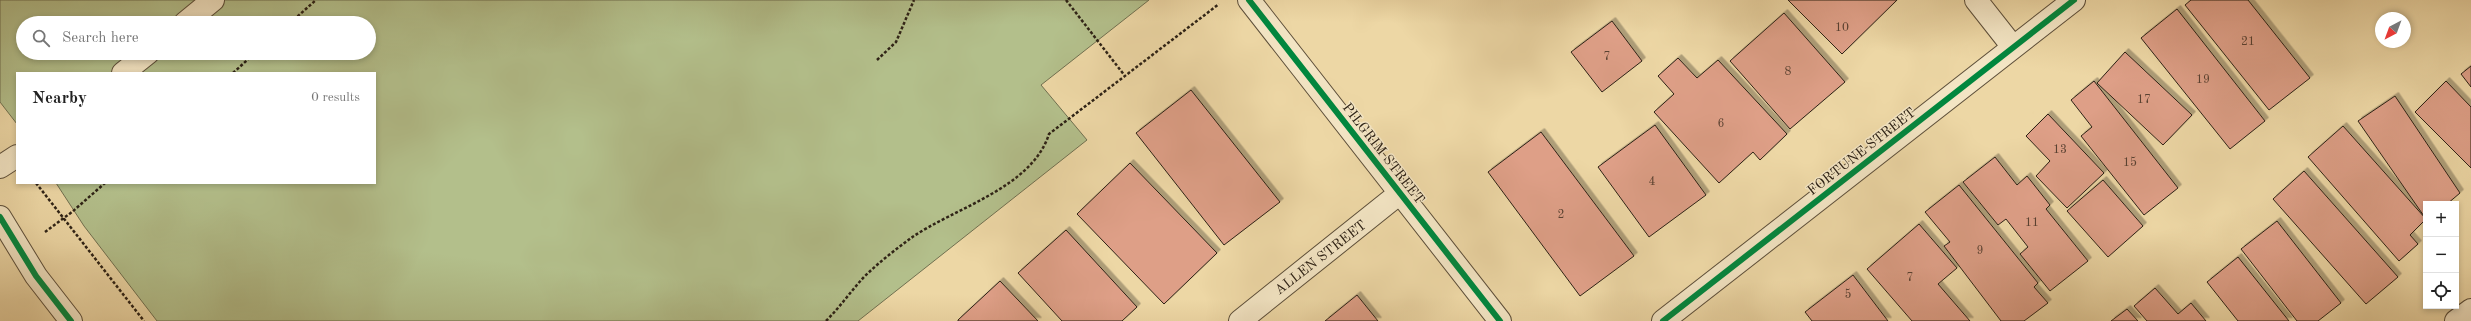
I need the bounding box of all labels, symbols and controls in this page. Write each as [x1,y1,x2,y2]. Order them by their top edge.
north arrow [2375,12,2411,48]
search box [16,16,376,60]
house number: 10 [1835,22,1849,34]
icon: search [30,27,52,49]
text: Search here [62,31,139,46]
house number: 21 [2241,36,2255,48]
house number: 7 [1604,51,1610,63]
house number: 8 [1785,66,1792,78]
house number: 19 [2196,74,2210,86]
text: Nearby [32,90,87,107]
text: 0 results [311,91,360,104]
house number: 17 [2137,94,2151,106]
street label: PILGRIM STREET [1340,101,1427,207]
street label: FORTUNE STREET [1805,105,1918,198]
house number: 6 [1718,118,1725,130]
house number: 13 [2053,144,2067,156]
house number: 15 [2123,156,2137,169]
house number: 4 [1649,176,1656,188]
map controls [2423,201,2459,309]
button: + [2423,201,2459,237]
house number: 2 [1558,209,1564,221]
house number: 11 [2025,217,2039,229]
street label: ALLEN STREET [1272,218,1369,298]
button: − [2423,237,2459,273]
house number: 9 [1977,245,1983,257]
house number: 7 [1907,272,1913,284]
button: locate [2423,273,2459,309]
house number: 5 [1845,288,1852,301]

